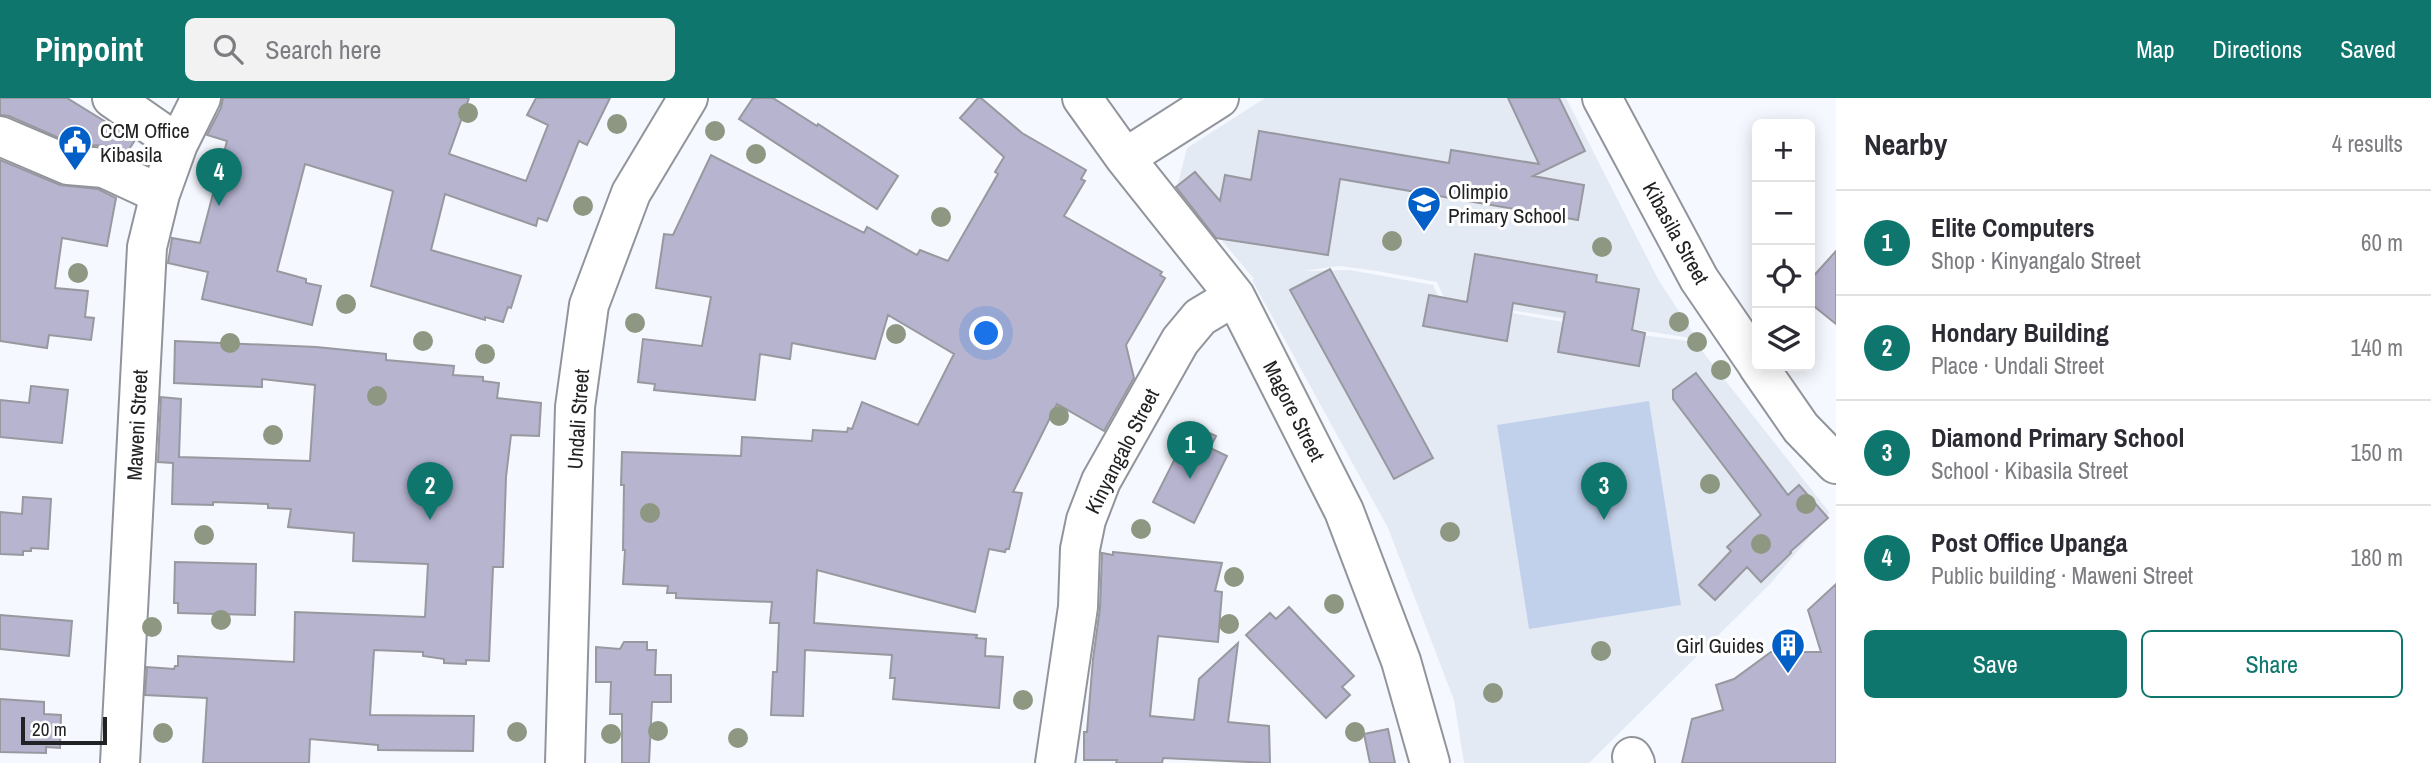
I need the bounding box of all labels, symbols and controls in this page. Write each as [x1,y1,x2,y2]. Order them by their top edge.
search box [185,18,675,81]
text: Pinpoint [35,27,143,71]
icon: search [209,30,247,68]
text: Search here [265,32,381,67]
text: Map [2136,33,2174,65]
text: Directions [2212,33,2302,65]
text: Saved [2340,33,2396,65]
place label: CCM Office Kibasila [100,116,190,169]
map controls [1752,119,1815,371]
button: + [1752,119,1815,182]
public building icon: CCM Office Kibasila [56,123,94,172]
text: Nearby [1864,124,1947,164]
text: 4 results [2332,128,2403,159]
pin: 4 [196,148,242,206]
place label: Olimpio Primary School [1448,177,1566,230]
street label: Kibasila Street [1636,177,1716,290]
button: − [1752,182,1815,245]
school or university icon: Olimpio Primary School [1405,184,1443,233]
text: Elite Computers [1931,210,2095,245]
text: 1 [1882,227,1892,258]
text: 60 m [2361,227,2403,258]
button: locate [1752,245,1815,308]
text: Shop · Kinyangalo Street [1931,245,2141,276]
button: layers [1752,308,1815,371]
text: Hondary Building [1931,315,2109,350]
your location [969,316,1003,350]
text: 2 [1882,332,1892,363]
text: 140 m [2351,332,2403,363]
text: Place · Undali Street [1931,350,2104,381]
street label: Magore Street [1256,356,1332,466]
street label: Undali Street [560,368,596,470]
street label: Maweni Street [120,369,154,481]
street label: Kinyangalo Street [1078,383,1166,519]
text: Diamond Primary School [1931,420,2185,455]
pin: 1 [1167,421,1213,479]
text: 3 [1882,437,1892,468]
text: 150 m [2351,437,2403,468]
text: School · Kibasila Street [1931,455,2128,486]
pin: 2 [407,462,453,520]
pin: 3 [1581,462,1627,520]
text: Post Office Upanga [1931,525,2128,560]
text: 4 [1882,542,1892,573]
text: 180 m [2351,542,2403,573]
text: Public building · Maweni Street [1931,560,2193,591]
building icon: Girl Guides [1769,626,1807,675]
button: Save [1864,630,2127,698]
button: Share [2141,630,2403,698]
place label: Girl Guides [1676,631,1764,660]
scale bar [21,714,107,746]
text: 20 m [32,716,67,742]

